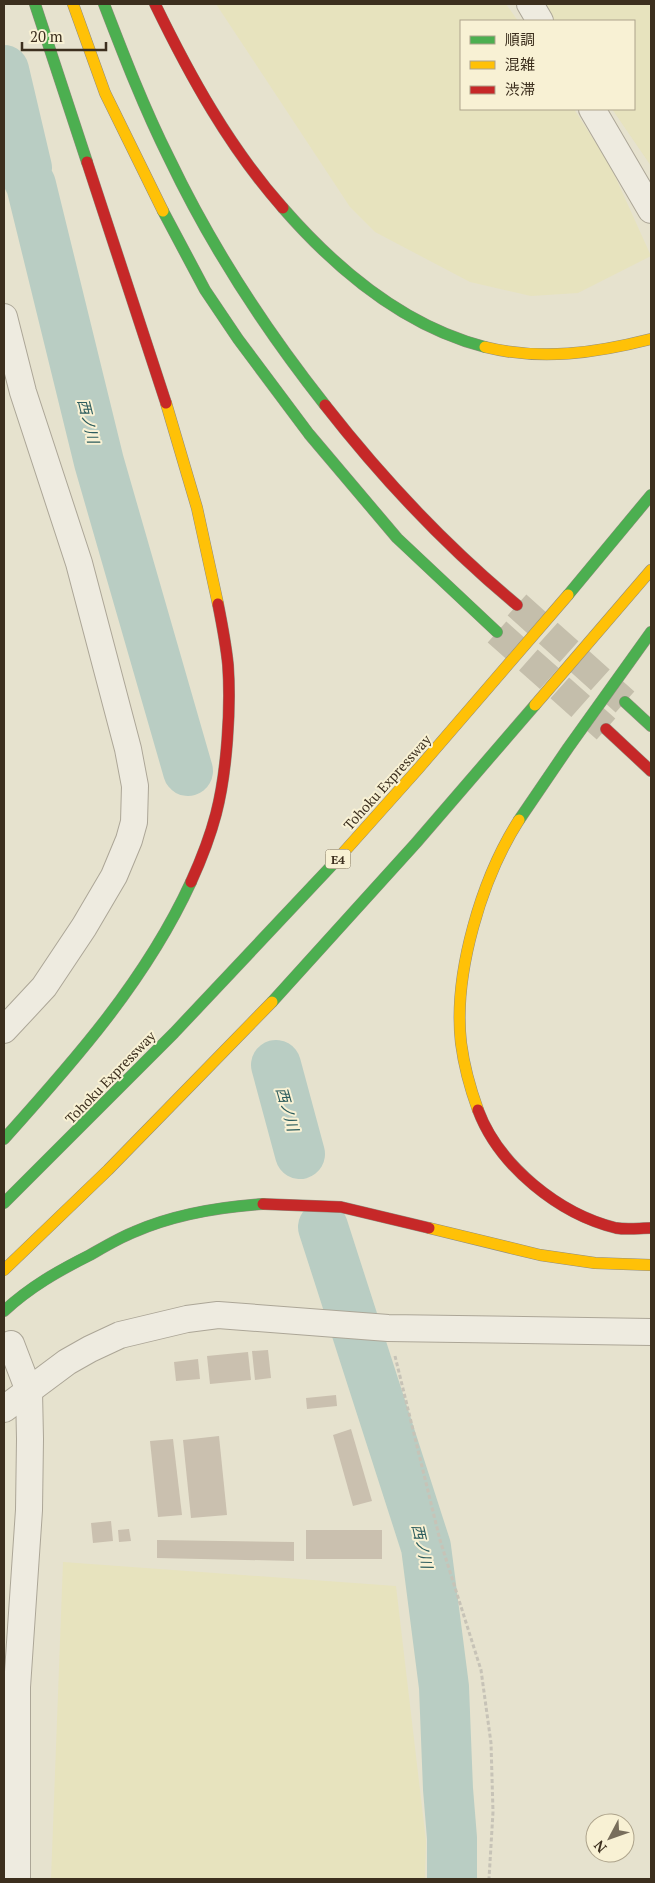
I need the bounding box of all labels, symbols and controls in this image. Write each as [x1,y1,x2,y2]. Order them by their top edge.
scale bar [22,20,106,52]
legend [460,20,635,110]
text: 20 m [30,26,63,46]
text: 順調 [505,29,535,49]
text: 混雑 [505,54,535,74]
text: 渋滞 [505,79,535,99]
water label: 西ノ川 [74,397,105,447]
street label: Tohoku Expressway [339,729,436,834]
road number: E4 [326,850,350,869]
street label: Tohoku Expressway [61,1026,160,1128]
water label: 西ノ川 [272,1085,304,1135]
water label: 西ノ川 [408,1522,438,1572]
north arrow [585,1813,635,1863]
text: N [589,1836,610,1857]

